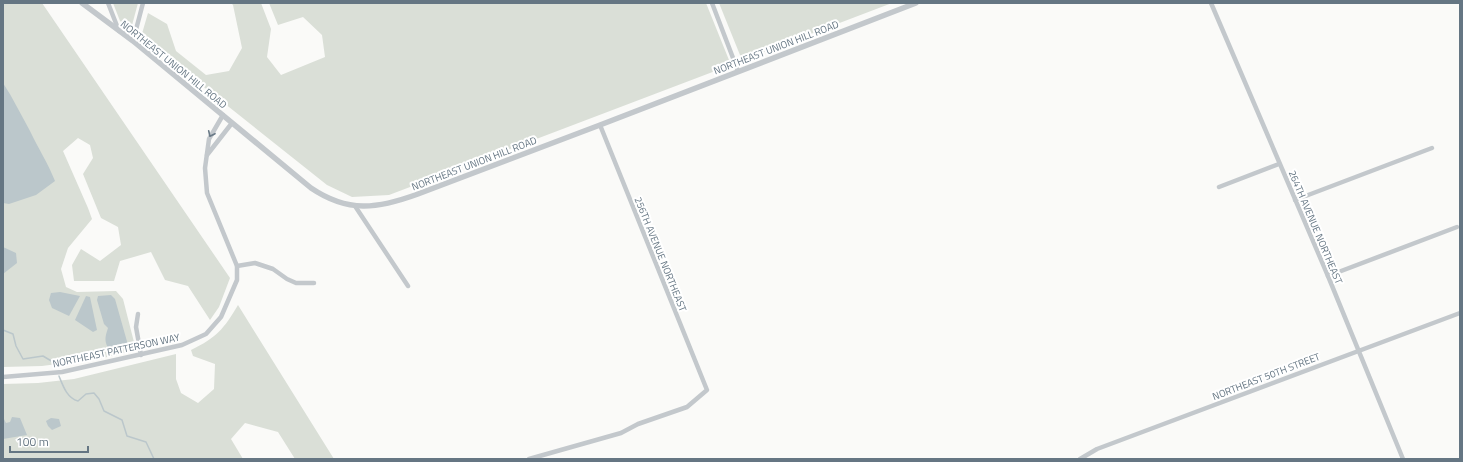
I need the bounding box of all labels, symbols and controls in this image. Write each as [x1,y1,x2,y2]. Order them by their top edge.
street label: NORTHEAST UNION HILL ROAD [117,17,230,112]
street label: NORTHEAST UNION HILL ROAD [711,17,841,78]
one-way arrow [208,130,216,137]
street label: NORTHEAST UNION HILL ROAD [409,133,539,194]
street label: 264TH AVENUE NORTHEAST [1285,168,1347,287]
street label: 256TH AVENUE NORTHEAST [631,195,691,314]
street label: NORTHEAST PATTERSON WAY [51,330,182,371]
street label: NORTHEAST 50TH STREET [1210,349,1323,404]
scale bar [10,428,88,454]
text: 100 m [16,432,49,451]

